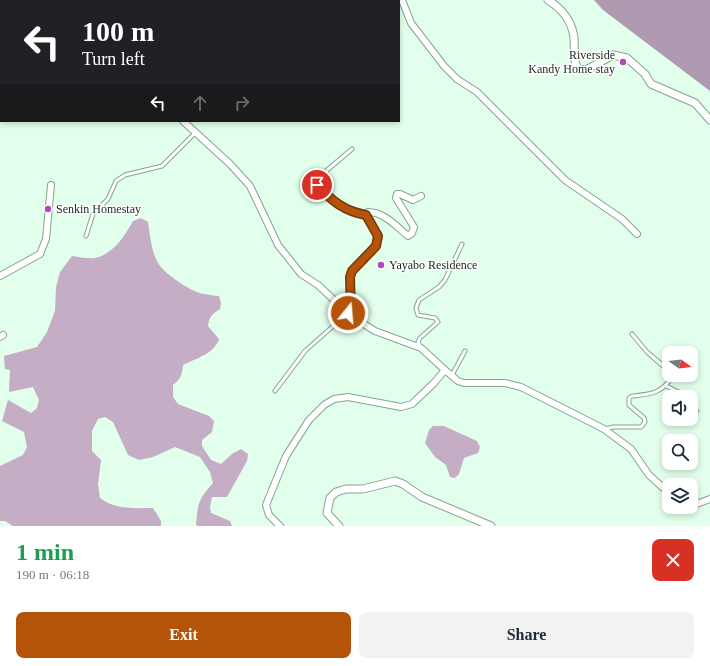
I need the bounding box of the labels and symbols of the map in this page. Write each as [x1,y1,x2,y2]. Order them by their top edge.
place label: Riverside Kandy Home stay [528,48,615,76]
marker: Riverside Kandy Home stay [618,57,628,67]
pin [300,168,334,202]
place label: Senkin Homestay [56,202,141,216]
marker: Senkin Homestay [43,204,53,214]
place label: Yayabo Residence [389,258,477,272]
marker: Yayabo Residence [376,260,386,270]
position arrow [327,292,369,334]
north arrow [662,346,698,382]

